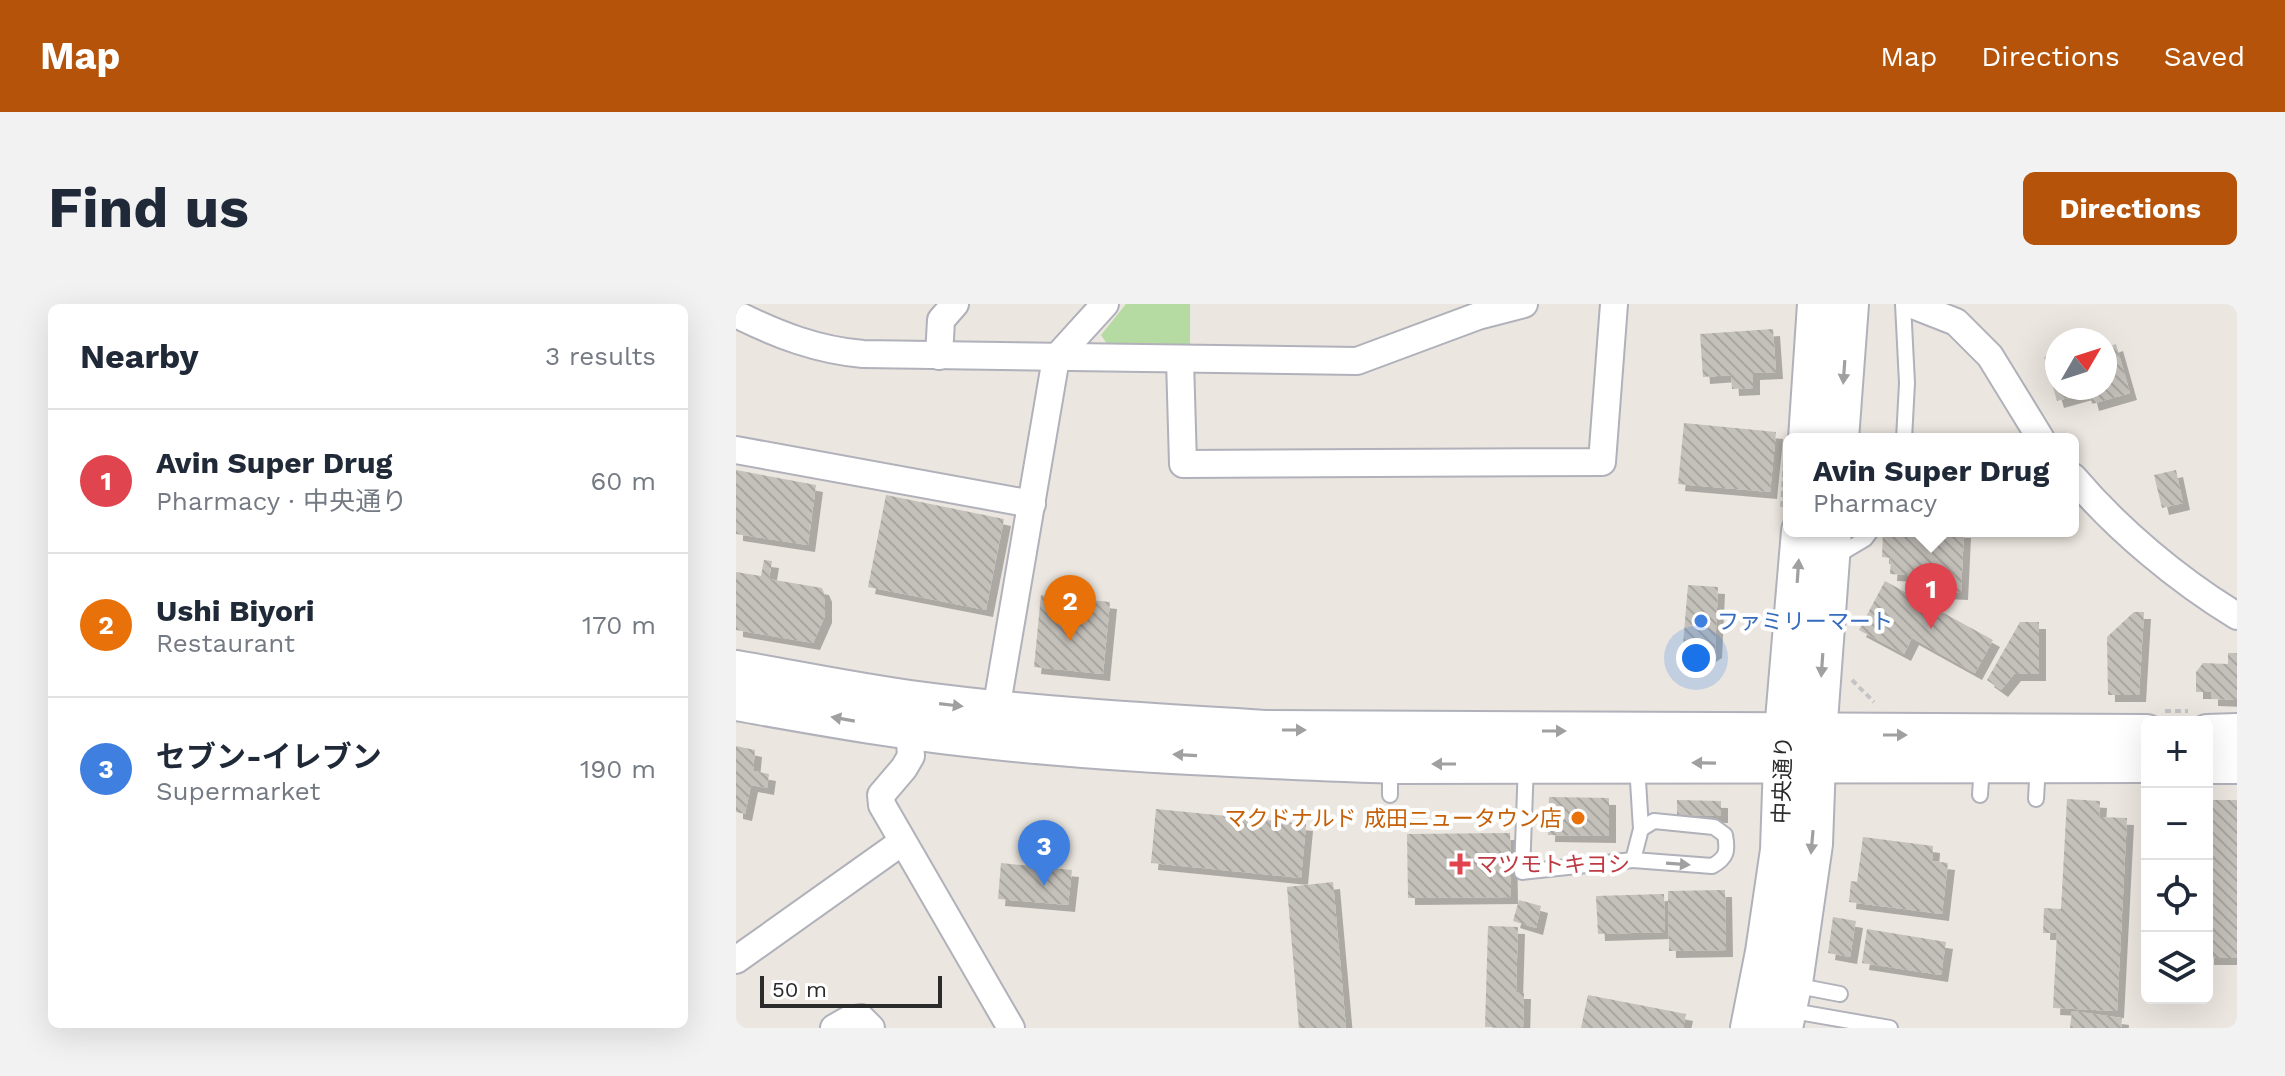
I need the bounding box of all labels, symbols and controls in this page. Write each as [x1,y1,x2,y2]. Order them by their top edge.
text: Map [40,34,120,78]
text: Map [1880,40,1937,73]
text: Directions [1981,40,2120,73]
text: Saved [2164,40,2245,73]
button: Directions [2023,172,2237,245]
text: Find us [48,175,249,241]
north arrow [2045,328,2117,400]
text: Nearby [80,336,199,376]
text: 3 results [545,341,656,371]
one-way arrow [1838,359,1851,384]
popup [1783,433,2079,537]
text: Avin Super Drug [156,445,392,480]
text: Avin Super Drug [1813,453,2049,488]
text: 1 [100,466,112,496]
text: 60 m [590,466,656,496]
text: Pharmacy · 中央通り [156,486,407,516]
text: Pharmacy [1813,488,1937,518]
one-way arrow [1792,558,1805,583]
pin: 1 [1905,563,1957,629]
pin: 2 [1044,575,1096,641]
text: Ushi Biyori [156,593,315,628]
place label: ファミリーマート [1717,609,1893,634]
text: 2 [98,610,114,640]
text: 170 m [582,610,656,640]
marker: ファミリーマート [1692,612,1710,630]
text: Restaurant [156,628,295,658]
your location [1676,638,1716,678]
one-way arrow [1815,653,1828,678]
one-way arrow [939,698,964,711]
one-way arrow [830,712,855,725]
map controls [2141,716,2213,1004]
button: + [2141,716,2213,788]
one-way arrow [1282,724,1307,737]
one-way arrow [1542,725,1567,737]
one-way arrow [1883,729,1908,741]
street label: 中央通り [1768,736,1797,824]
text: セブン-イレブン [156,739,382,774]
one-way arrow [1171,748,1197,761]
text: 3 [98,754,114,784]
text: 190 m [580,754,656,784]
one-way arrow [1691,757,1716,769]
one-way arrow [1431,758,1456,770]
text: Supermarket [156,776,320,806]
button: − [2141,788,2213,860]
place label: マクドナルド 成田ニュータウン店 [1224,806,1562,831]
marker: マクドナルド 成田ニュータウン店 [1569,809,1587,827]
pin: 3 [1018,820,1070,886]
one-way arrow [1805,830,1818,855]
place label: マツモトキヨシ [1476,852,1630,877]
marker: マツモトキヨシ [1451,855,1469,873]
one-way arrow [1666,858,1691,871]
button: locate [2141,860,2213,932]
button: layers [2141,932,2213,1004]
scale bar [760,972,942,1008]
text: 50 m [772,977,827,1002]

